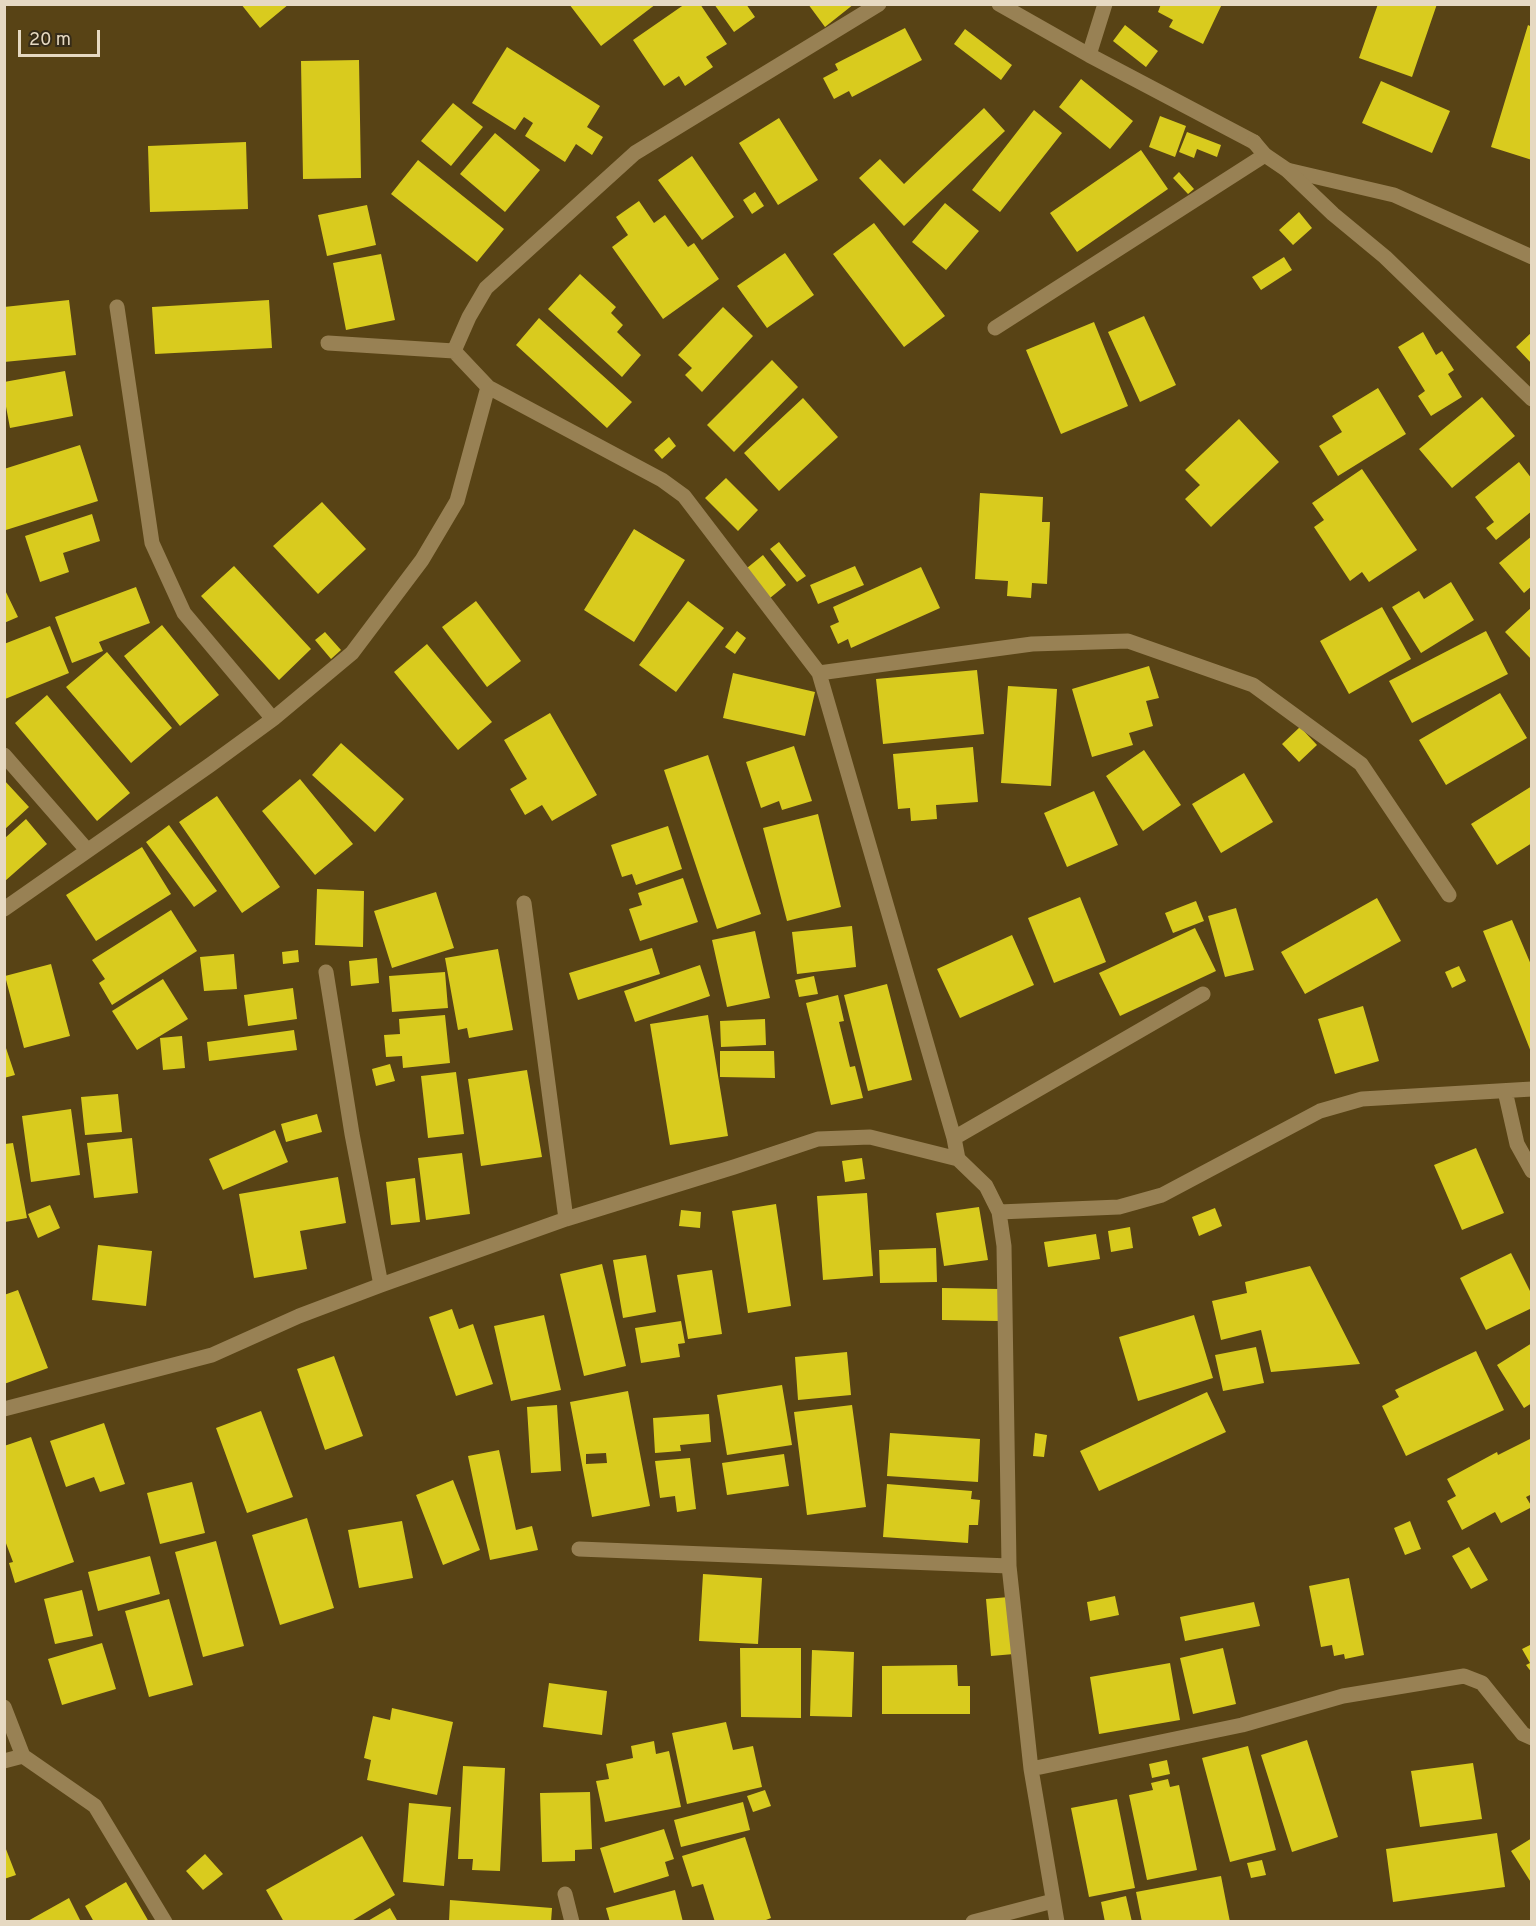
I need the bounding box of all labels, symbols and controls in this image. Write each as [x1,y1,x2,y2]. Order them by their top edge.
scale bar [21,18,104,56]
text: 20 m [29,29,71,52]

